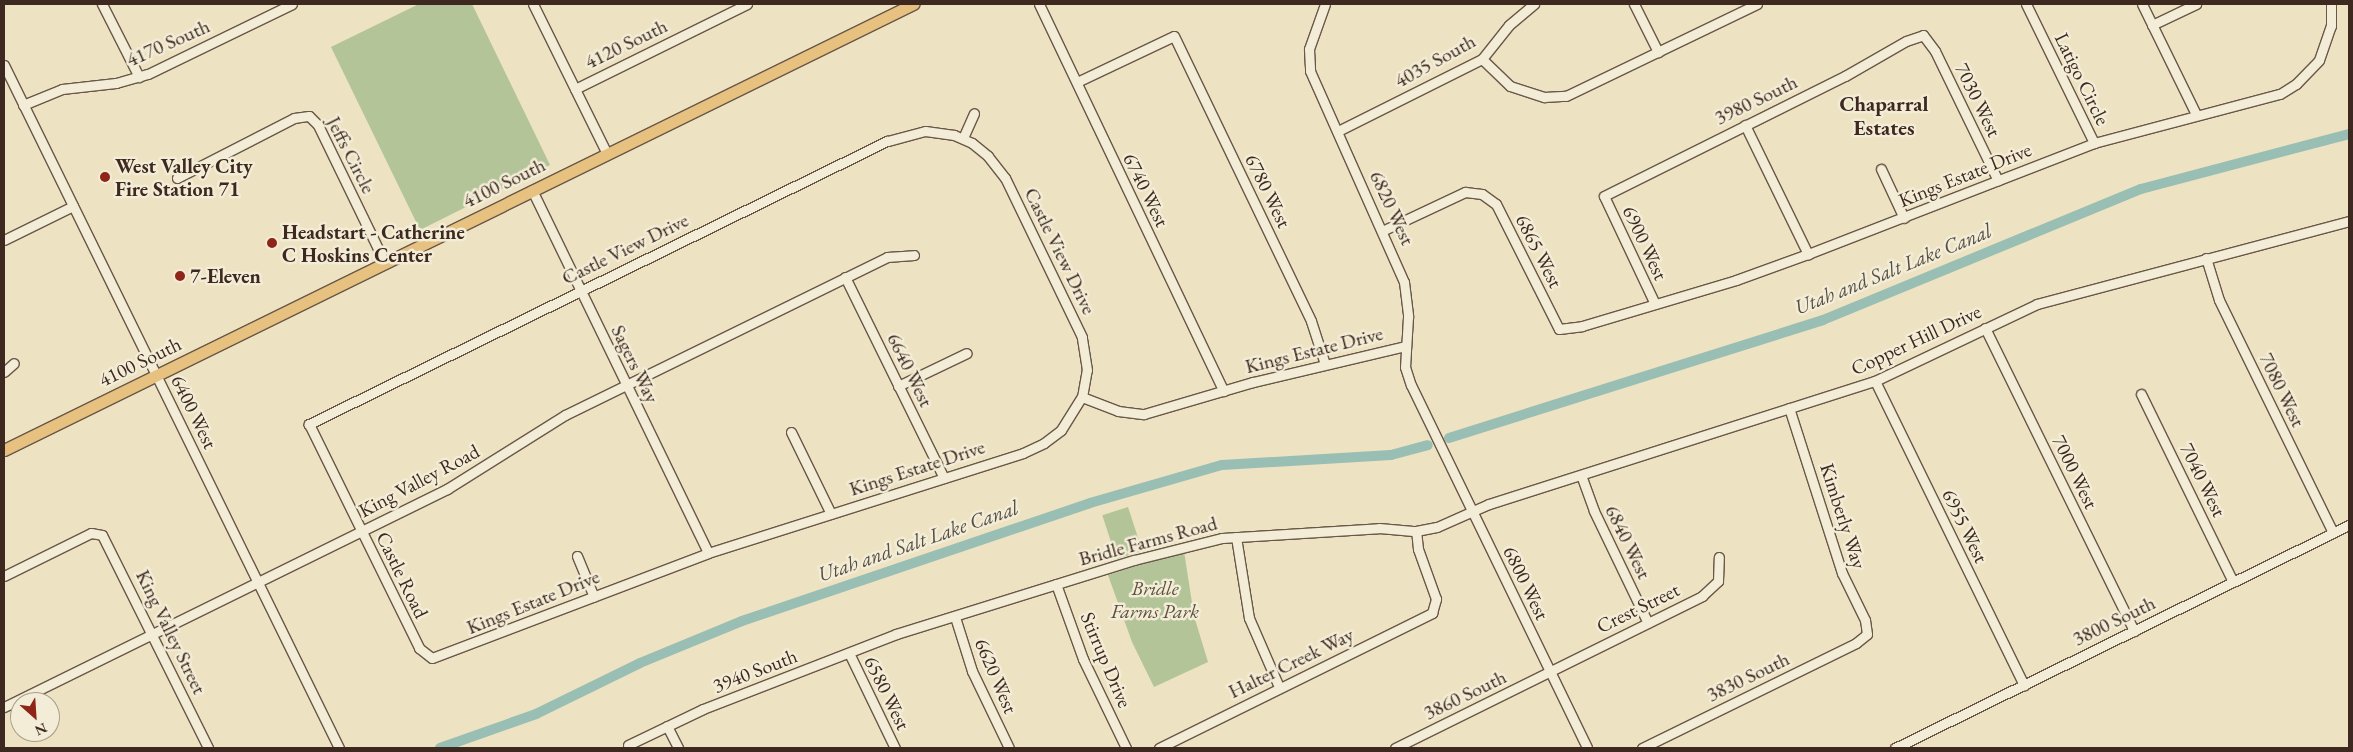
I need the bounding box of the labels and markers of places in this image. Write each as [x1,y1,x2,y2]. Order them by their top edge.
place label: West Valley City Fire Station 71 [115,154,253,201]
marker: West Valley City Fire Station 71 [99,171,111,183]
place label: Headstart - Catherine C Hoskins Center [282,220,465,267]
marker: Headstart - Catherine C Hoskins Center [266,237,278,249]
place label: 7-Eleven [190,264,261,288]
marker: 7-Eleven [174,270,186,282]

